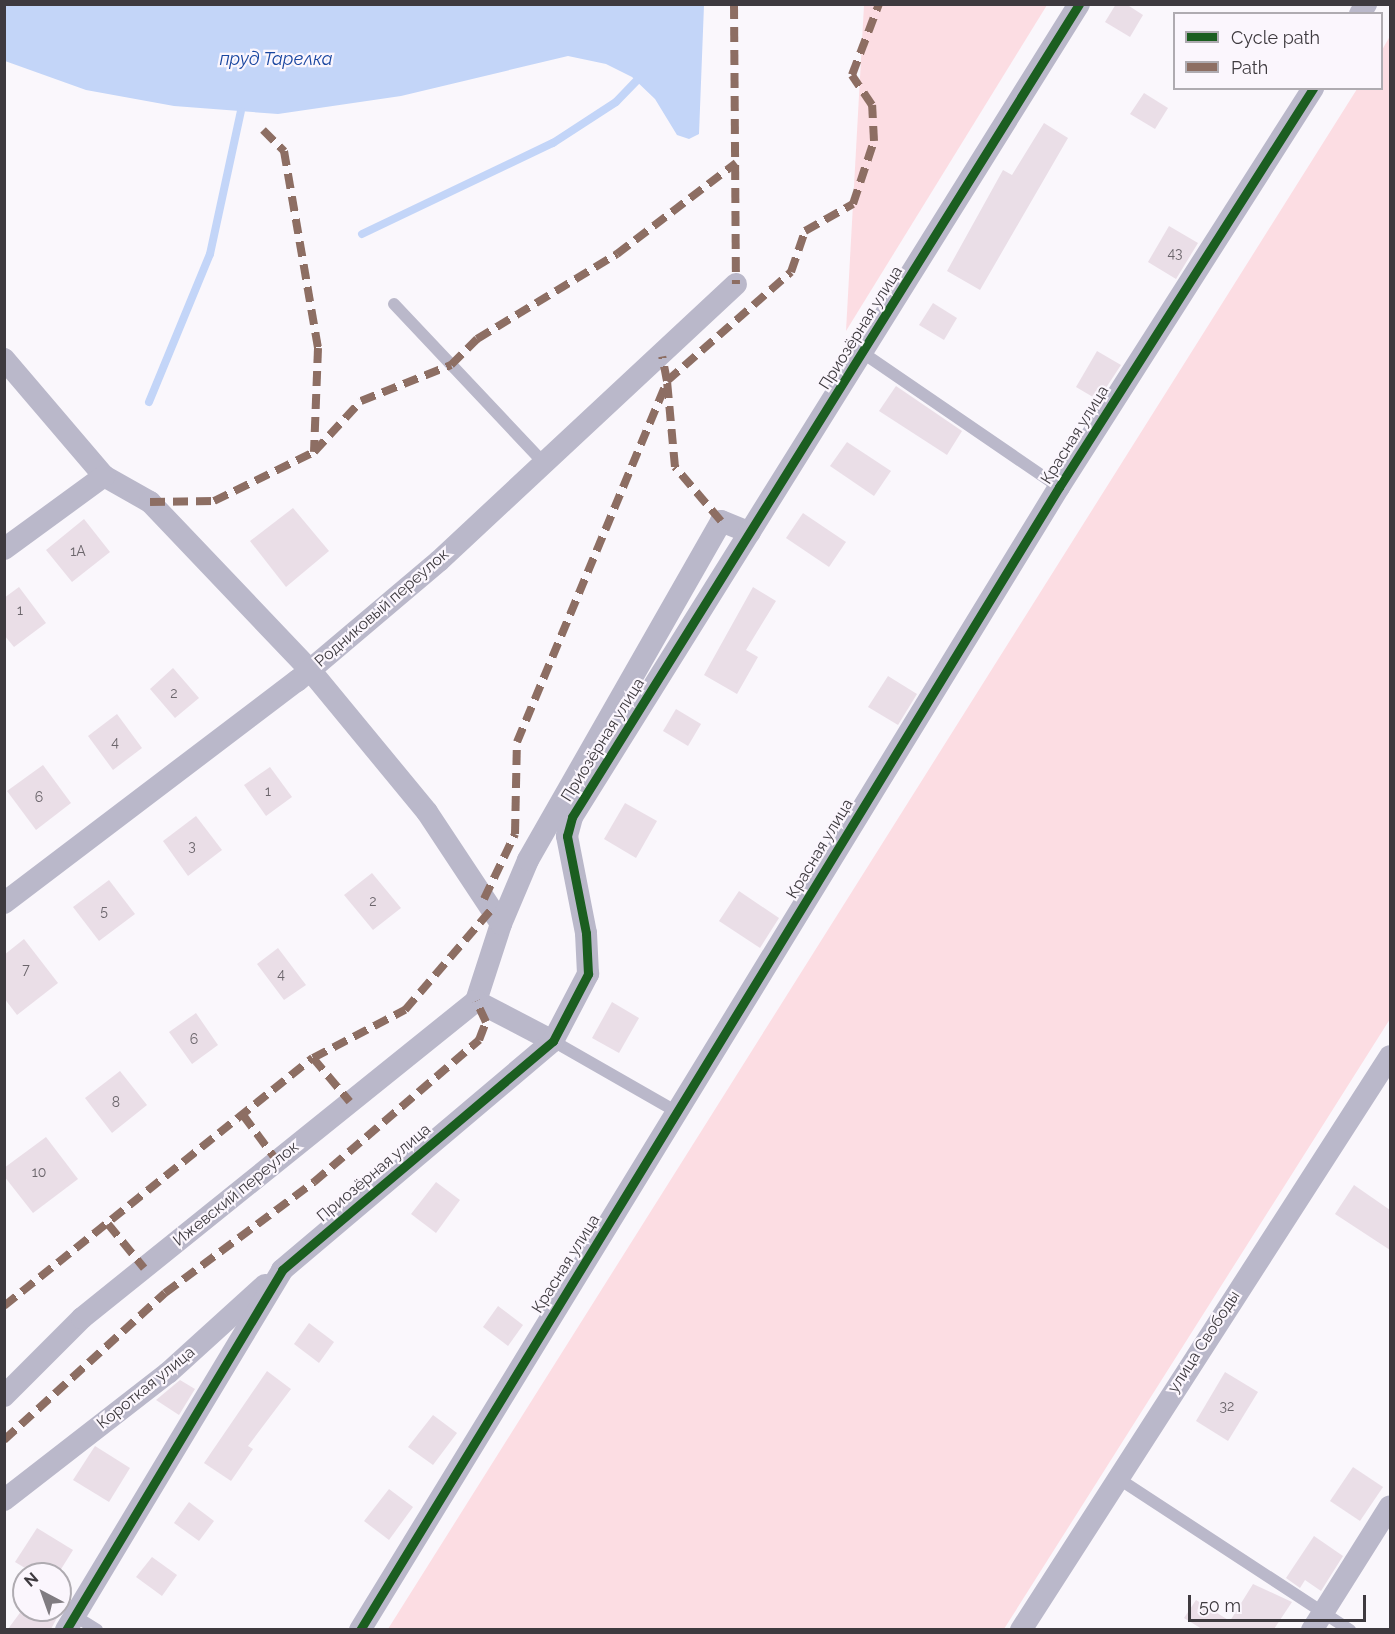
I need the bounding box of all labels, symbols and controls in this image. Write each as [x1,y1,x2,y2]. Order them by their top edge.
legend [1173,12,1383,90]
text: Cycle path [1231,27,1320,48]
water label: пруд Тарелка [219,48,333,70]
text: Path [1231,57,1268,78]
house number: 43 [1167,245,1183,261]
street label: Приозёрная улица [815,262,907,394]
street label: Красная улица [1037,382,1113,488]
house number: 1А [70,543,86,559]
street label: Родниковый переулок [311,545,453,671]
house number: 1 [17,602,23,618]
street label: Приозёрная улица [557,674,649,806]
house number: 2 [170,685,178,701]
house number: 4 [111,734,119,750]
house number: 1 [265,783,271,799]
house number: 6 [35,789,43,805]
street label: Красная улица [783,796,857,902]
house number: 3 [188,838,196,854]
house number: 2 [369,893,377,909]
house number: 5 [100,903,108,919]
house number: 7 [22,961,30,977]
house number: 4 [277,966,285,982]
house number: 6 [190,1031,198,1047]
house number: 8 [112,1094,120,1110]
street label: Приозёрная улица [313,1120,435,1226]
street label: Ижевский переулок [169,1137,303,1251]
house number: 10 [32,1164,46,1180]
street label: Красная улица [528,1211,604,1317]
street label: улица Свободы [1164,1287,1244,1397]
street label: Короткая улица [93,1343,199,1433]
house number: 32 [1220,1398,1234,1414]
north arrow [12,1562,72,1622]
text: N [20,1568,42,1591]
scale bar [1191,1583,1370,1621]
text: 50 m [1199,1595,1241,1616]

